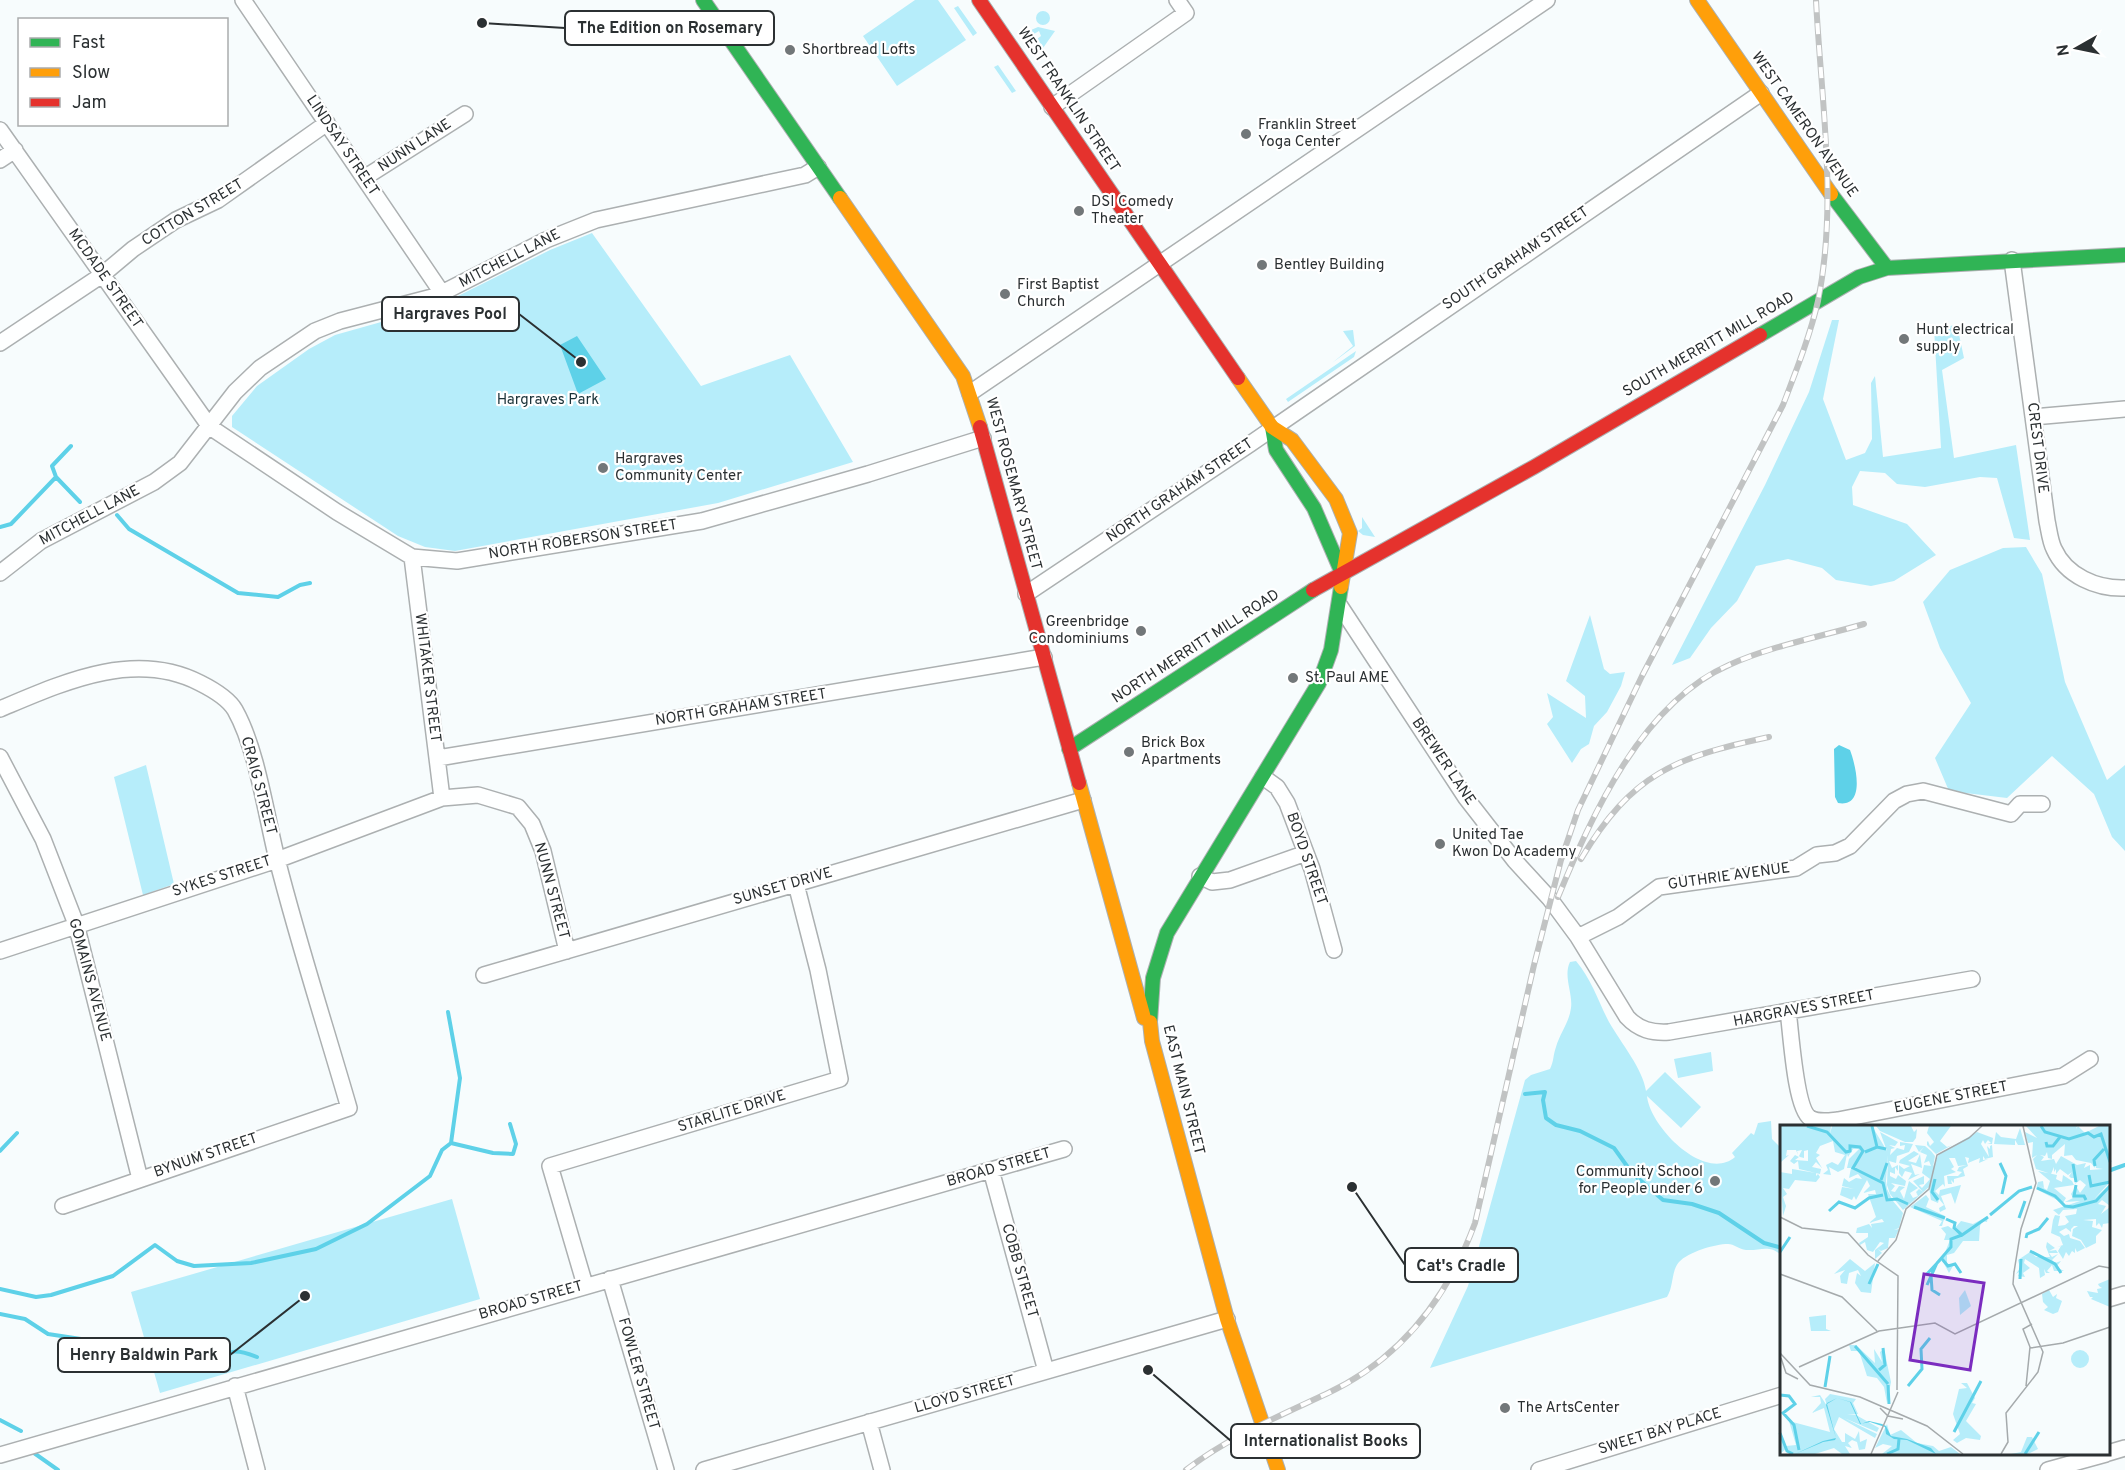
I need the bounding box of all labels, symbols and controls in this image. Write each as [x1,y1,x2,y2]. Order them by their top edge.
callout: The Edition on Rosemary [565,11,774,45]
legend [18,18,228,126]
north arrow [2047,18,2107,78]
text: The Edition on Rosemary [577,19,763,39]
street label: WEST FRANKLIN STREET [1012,24,1124,176]
text: Fast [72,32,105,55]
place label: Shortbread Lofts [802,41,916,60]
marker: Shortbread Lofts [783,43,797,57]
text: N [2053,43,2075,57]
street label: WEST CAMERON AVENUE [1746,49,1862,201]
text: Slow [72,62,110,85]
text: Jam [72,92,107,115]
street label: LINDSAY STREET [301,92,383,200]
street label: NUNN LANE [375,115,455,177]
place label: Franklin Street Yoga Center [1258,116,1356,152]
marker: Franklin Street Yoga Center [1239,127,1253,141]
street label: COTTON STREET [139,175,247,251]
place label: DSI Comedy Theater [1091,193,1174,229]
street label: SOUTH GRAHAM STREET [1439,203,1593,315]
marker: DSI Comedy Theater [1072,204,1086,218]
street label: MCDADE STREET [63,225,147,333]
street label: MITCHELL LANE [456,225,564,293]
place label: Bentley Building [1274,256,1384,275]
marker: Bentley Building [1255,258,1269,272]
place label: First Baptist Church [1017,276,1099,312]
marker: First Baptist Church [998,287,1012,301]
street label: SOUTH MERRITT MILL ROAD [1620,288,1798,402]
callout: Hargraves Pool [382,297,519,331]
text: Hargraves Pool [393,305,507,325]
place label: Hunt electrical supply [1916,321,2014,357]
marker: Hunt electrical supply [1897,332,1911,346]
park label: Hargraves Park [497,391,599,410]
street label: WEST ROSEMARY STREET [981,395,1045,573]
street label: CREST DRIVE [2022,401,2052,495]
street label: NORTH GRAHAM STREET [1103,435,1257,547]
place label: Hargraves Community Center [615,450,742,486]
marker: Hargraves Community Center [596,461,610,475]
street label: MITCHELL LANE [36,481,144,551]
street label: NORTH ROBERSON STREET [487,516,679,564]
street label: NORTH MERRITT MILL ROAD [1109,586,1283,708]
street label: WHITAKER STREET [410,612,444,744]
place label: Greenbridge Condominiums [1028,613,1129,649]
marker: Greenbridge Condominiums [1134,624,1148,638]
place label: St. Paul AME [1305,669,1389,688]
marker: St. Paul AME [1286,671,1300,685]
street label: NORTH GRAHAM STREET [654,685,828,731]
street label: BREWER LANE [1407,715,1479,809]
place label: Brick Box Apartments [1141,734,1221,770]
street label: CRAIG STREET [236,735,280,837]
marker: Brick Box Apartments [1122,745,1136,759]
street label: BOYD STREET [1281,810,1331,908]
place label: United Tae Kwon Do Academy [1452,826,1576,862]
marker: United Tae Kwon Do Academy [1433,837,1447,851]
street label: NUNN STREET [529,840,573,942]
street label: SYKES STREET [170,852,274,902]
street label: GUTHRIE AVENUE [1667,859,1791,895]
street label: SUNSET DRIVE [731,864,835,910]
street label: GOMAINS AVENUE [63,916,115,1044]
street label: HARGRAVES STREET [1732,986,1876,1032]
street label: EAST MAIN STREET [1158,1023,1208,1157]
street label: EUGENE STREET [1892,1078,2010,1118]
street label: STARLITE DRIVE [676,1087,788,1137]
inset map [1780,1125,2110,1455]
street label: BYNUM STREET [151,1129,261,1183]
street label: BROAD STREET [945,1144,1053,1192]
place label: Community School for People under 6 [1576,1163,1703,1199]
marker: Community School for People under 6 [1708,1174,1722,1188]
street label: COBB STREET [996,1222,1042,1320]
callout: Cat's Cradle [1405,1248,1518,1282]
text: Cat's Cradle [1416,1257,1506,1277]
street label: BROAD STREET [477,1277,585,1325]
street label: FOWLER STREET [613,1316,663,1432]
callout: Henry Baldwin Park [58,1338,230,1372]
text: Henry Baldwin Park [70,1346,218,1366]
street label: LLOYD STREET [912,1372,1018,1418]
place label: The ArtsCenter [1517,1399,1620,1418]
marker: The ArtsCenter [1498,1401,1512,1415]
street label: SWEET BAY PLACE [1596,1404,1724,1460]
callout: Internationalist Books [1231,1424,1420,1458]
text: Internationalist Books [1244,1432,1408,1452]

